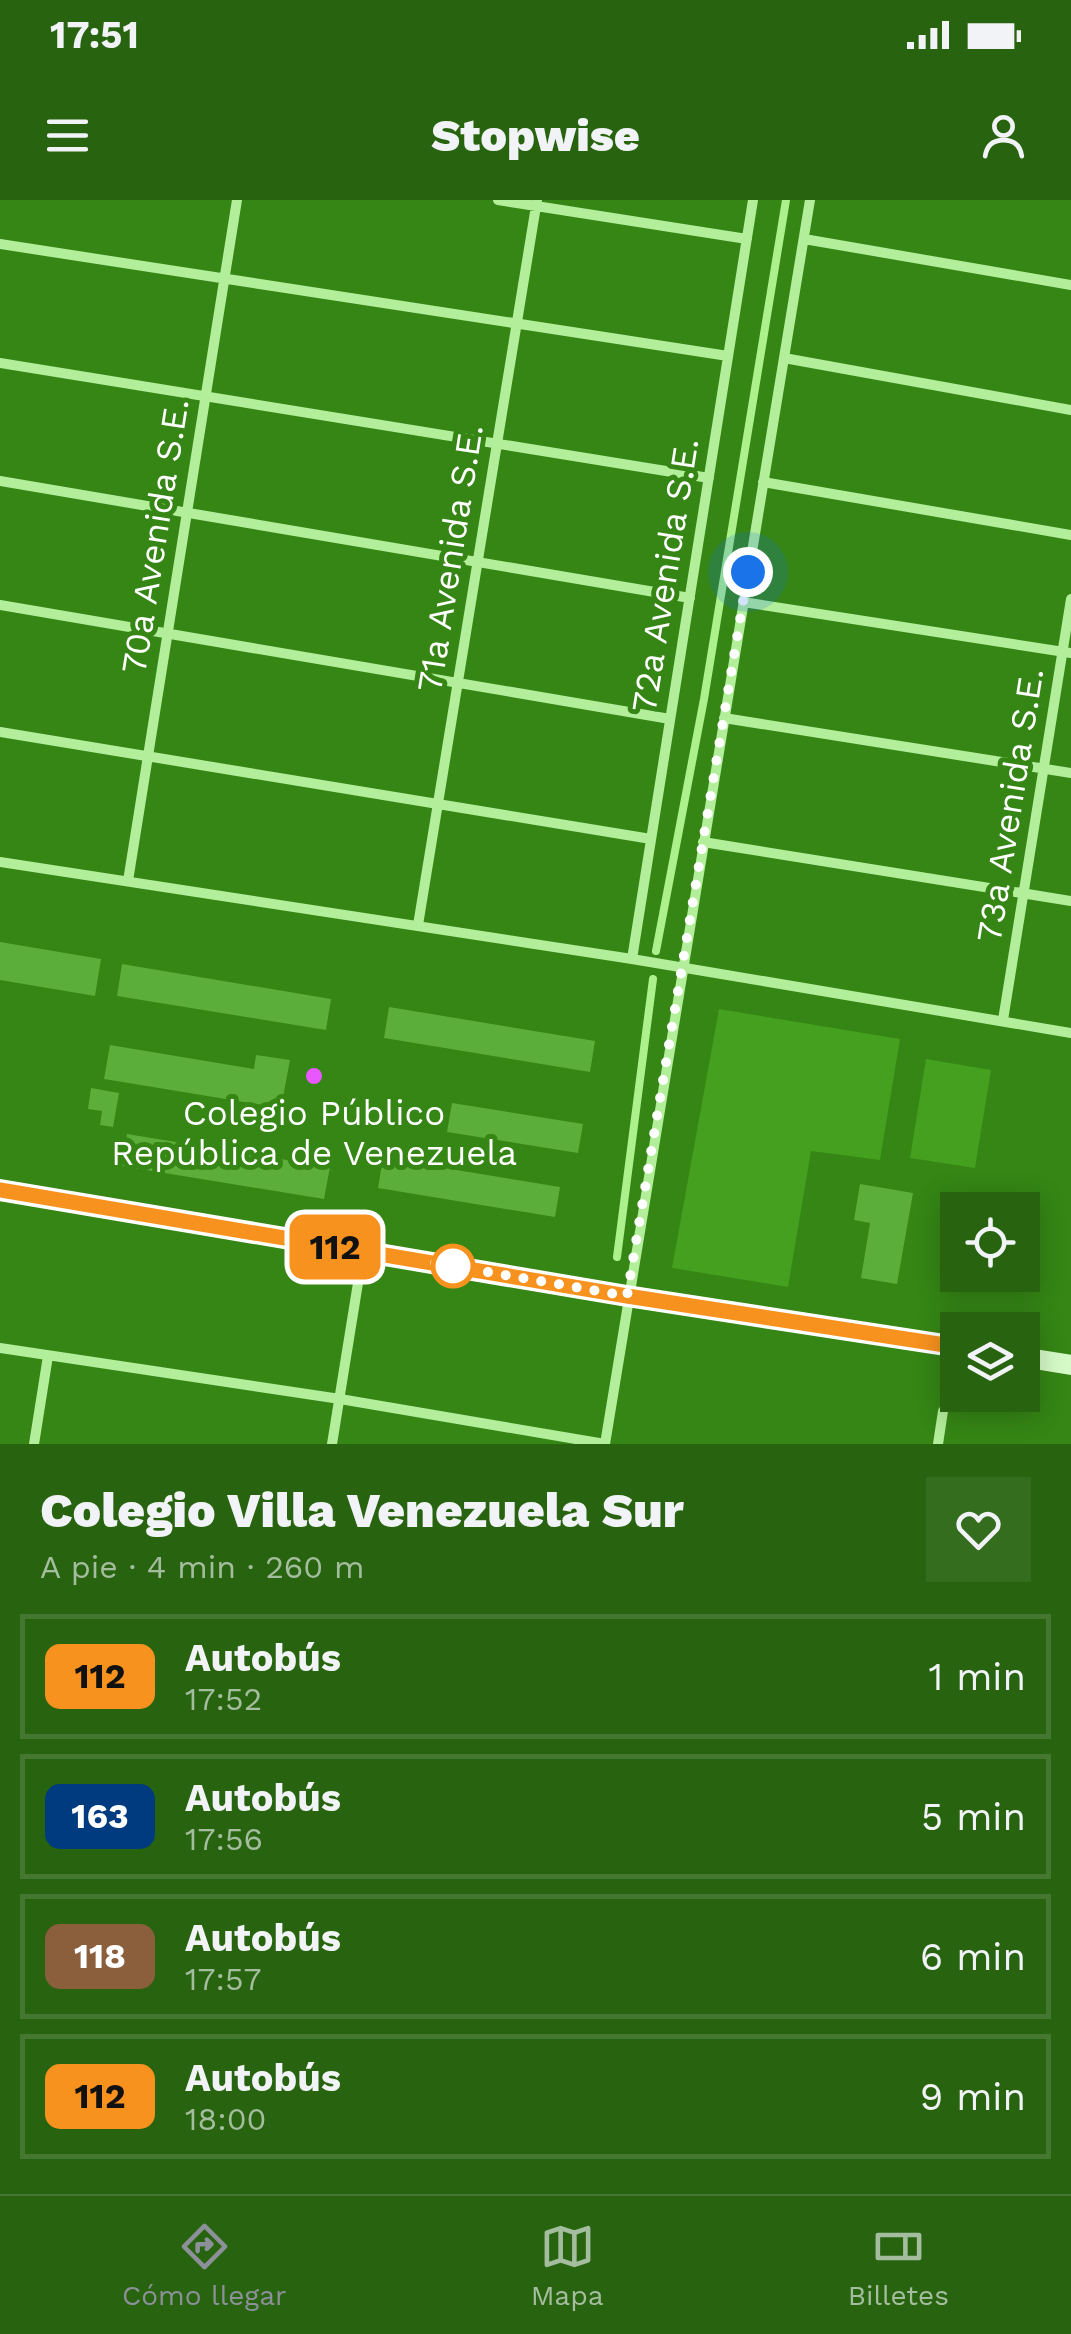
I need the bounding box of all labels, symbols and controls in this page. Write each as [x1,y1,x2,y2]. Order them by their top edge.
text: 17:51 [50,13,139,57]
icon: menu [40,108,95,163]
icon: person [976,108,1031,163]
text: Stopwise [431,109,640,162]
street label: 70a Avenida S.E. [113,396,197,676]
street label: 71a Avenida S.E. [408,421,492,695]
street label: 72a Avenida S.E. [623,435,707,715]
your location [723,547,773,597]
street label: 73a Avenida S.E. [968,665,1052,945]
marker: Colegio Público República de Venezuela [303,1065,325,1087]
place label: Colegio Público República de Venezuela [111,1092,517,1174]
map controls [940,1192,1040,1412]
button: locate [940,1192,1040,1292]
line badge: 112 [278,1214,392,1280]
text: 112 [309,1226,361,1268]
unlabelled marker [432,1245,474,1287]
button: layers [940,1312,1040,1412]
button: heart [926,1477,1031,1582]
text: Colegio Villa Venezuela Sur [40,1482,684,1539]
text: A pie · 4 min · 260 m [40,1548,365,1586]
text: Autobús [185,1636,341,1680]
text: 112 [74,1655,126,1697]
text: 1 min [928,1655,1026,1699]
text: 17:52 [185,1680,262,1718]
text: Autobús [185,1776,341,1820]
text: 163 [71,1795,129,1837]
text: 5 min [921,1795,1026,1839]
text: 17:56 [185,1820,263,1858]
text: Autobús [185,1916,341,1960]
text: 118 [74,1935,126,1977]
text: 6 min [920,1935,1026,1979]
text: 17:57 [185,1960,261,1998]
text: Autobús [185,2056,341,2100]
text: 112 [74,2075,126,2117]
text: 9 min [920,2075,1026,2119]
text: 18:00 [185,2100,266,2138]
tab: Cómo llegar [122,2219,287,2312]
tab: Mapa [531,2219,604,2312]
tab: Billetes [848,2219,949,2312]

